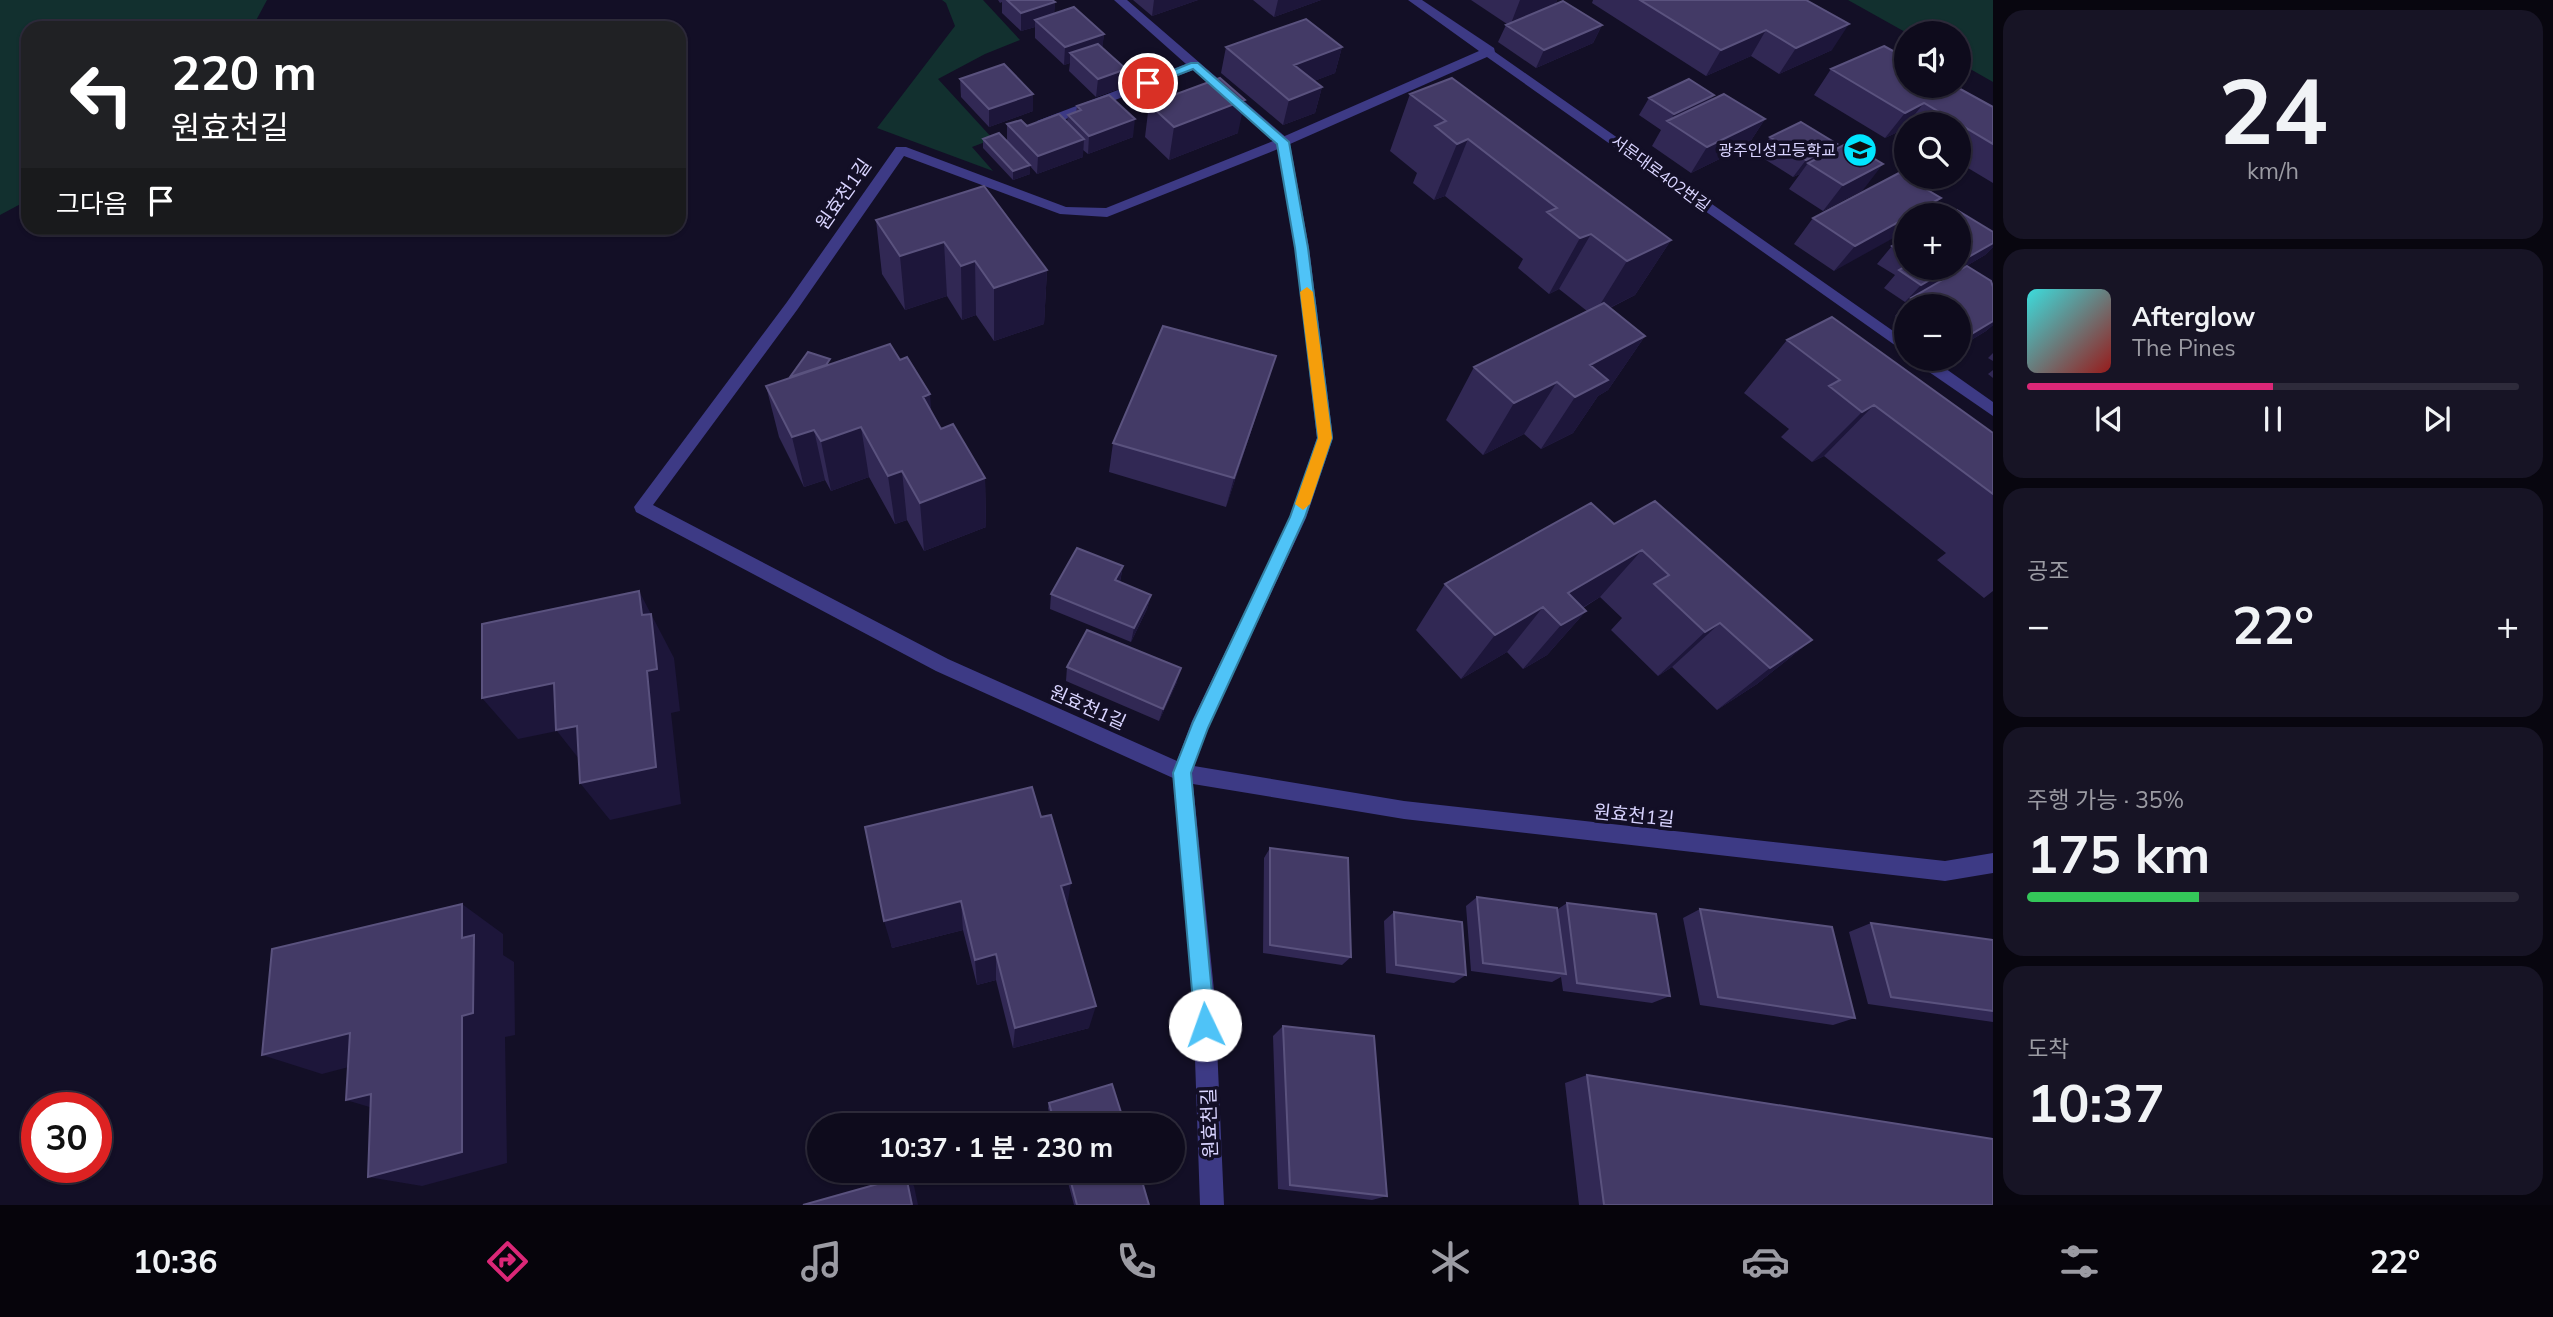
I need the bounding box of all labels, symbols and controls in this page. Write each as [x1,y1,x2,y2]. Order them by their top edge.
map controls [1894,21,1971,371]
button: sound [1894,21,1971,98]
text: 220 m [171,41,317,102]
icon: left [56,49,147,140]
pin [1118,53,1178,113]
text: 24 [2218,53,2328,167]
icon: arrive [1129,64,1167,102]
text: 원효천길 [171,107,289,147]
button: search [1894,112,1971,189]
street label: 서문대로402번길 [1608,130,1714,216]
school or university icon: 광주인성고등학교 [1841,131,1879,169]
place label: 광주인성고등학교 [1718,140,1836,160]
street label: 원효천1길 [810,154,876,234]
text: km/h [2247,156,2299,185]
icon: arrive [142,182,180,220]
text: 그다음 [56,187,128,220]
button: + [1894,203,1971,280]
button: − [1894,294,1971,371]
text: Afterglow [2132,300,2255,333]
text: The Pines [2132,333,2236,362]
icon: previous [2090,400,2128,438]
icon: pause [2254,400,2292,438]
icon: next [2418,400,2456,438]
text: 공조 [2027,556,2069,585]
text: 22° [2232,592,2314,657]
text: − [2027,601,2050,649]
text: + [2496,601,2519,649]
street label: 원효천1길 [1046,679,1130,735]
text: 주행 가능 · 35% [2027,785,2184,814]
street label: 원효천1길 [1592,799,1676,831]
text: 175 km [2027,821,2210,886]
position arrow [1168,988,1242,1062]
text: 도착 [2027,1034,2069,1063]
text: 10:37 [2027,1070,2165,1135]
street label: 원효천길 [1196,1088,1222,1158]
speed limit sign: 30 [21,1092,112,1183]
text: 10:37 · 1 분 · 230 m [879,1131,1113,1164]
icon: directions [483,1237,532,1286]
icon: music [797,1237,846,1286]
icon: phone [1112,1237,1161,1286]
icon: climate [1426,1237,1475,1286]
icon: car [1741,1237,1790,1286]
icon: filters [2055,1237,2104,1286]
text: 10:36 [133,1241,217,1281]
text: 22° [2370,1241,2420,1281]

